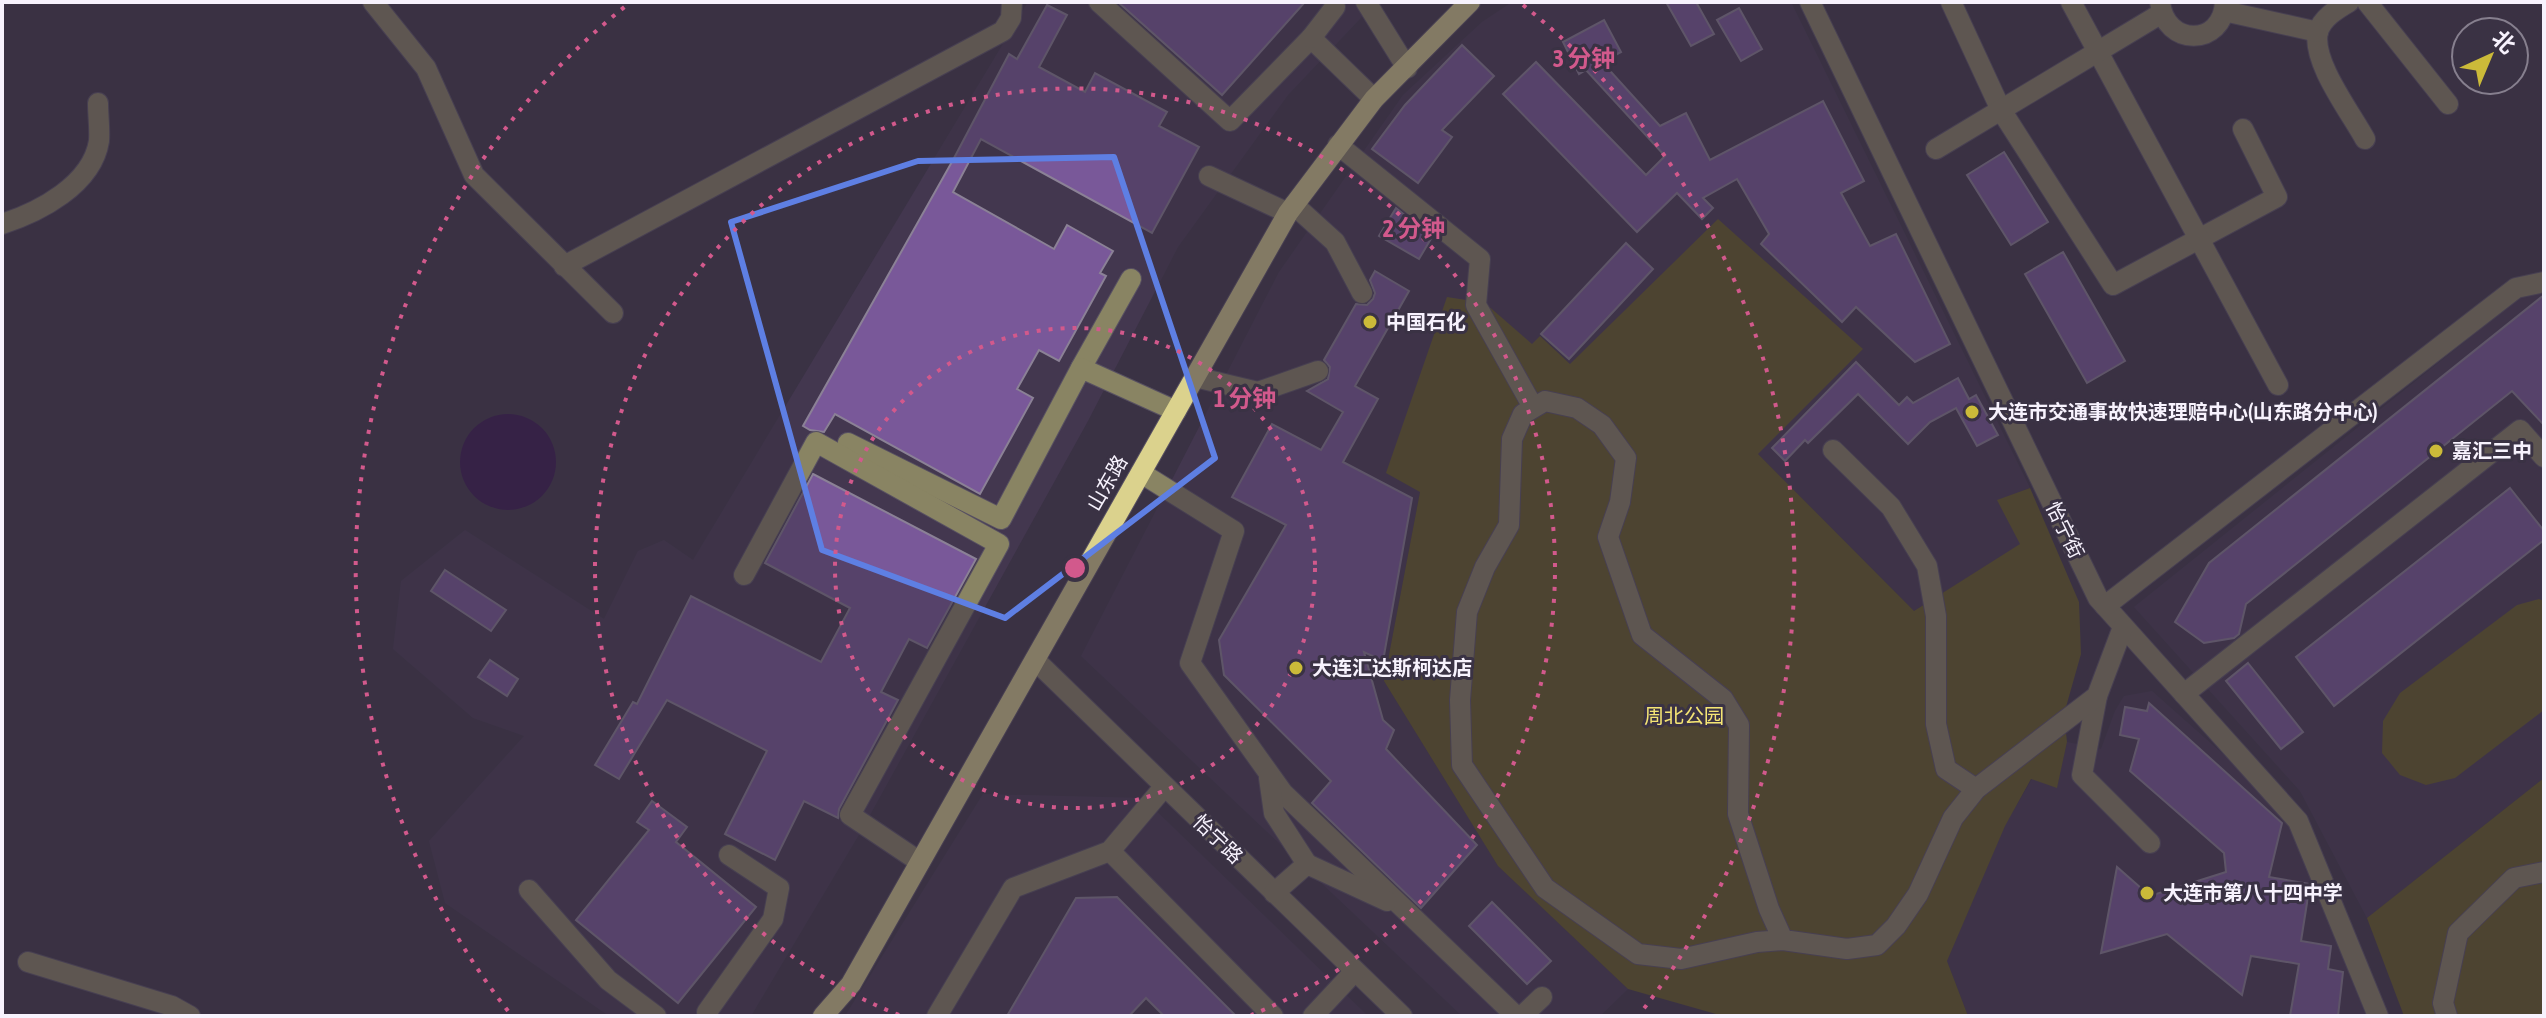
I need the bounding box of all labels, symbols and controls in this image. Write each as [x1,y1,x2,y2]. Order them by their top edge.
north arrow [2450,16,2530,96]
text: 北 [2487,25,2521,59]
text: 3 分钟 [1553,45,1615,72]
text: 2 分钟 [1383,215,1445,242]
place label: 中国石化 [1386,310,1466,333]
marker: 中国石化 [1361,313,1379,331]
text: 1 分钟 [1214,385,1276,412]
place label: 大连市交通事故快速理赔中心(山东路分中心) [1988,400,2378,423]
marker: 大连市交通事故快速理赔中心(山东路分中心) [1963,403,1981,421]
place label: 嘉汇三中 [2452,439,2532,462]
marker: 嘉汇三中 [2427,442,2445,460]
street label: 山东路 [1082,451,1132,514]
street label: 怡宁街 [2042,498,2089,562]
centre of rings [1061,554,1089,582]
place label: 大连汇达斯柯达店 [1312,656,1472,679]
marker: 大连汇达斯柯达店 [1287,659,1305,677]
park label: 周北公园 [1644,704,1724,727]
street label: 怡宁路 [1189,810,1248,868]
place label: 大连市第八十四中学 [2163,881,2343,904]
marker: 大连市第八十四中学 [2138,884,2156,902]

